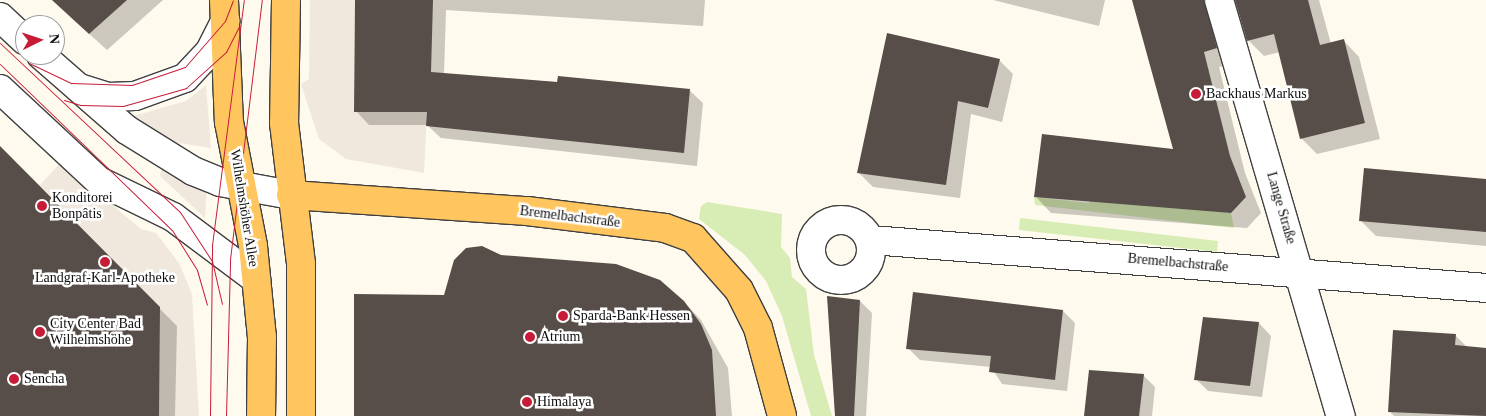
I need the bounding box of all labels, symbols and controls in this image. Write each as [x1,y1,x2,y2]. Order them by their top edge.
north arrow [15,15,65,65]
text: N [47,33,62,45]
place label: Backhaus Markus [1206,86,1307,102]
marker: Backhaus Markus [1190,88,1202,100]
street label: Wilhelmshöher Allee [226,148,262,268]
street label: Lange Straße [1263,170,1299,246]
place label: Konditorei Bonpâtis [52,190,113,222]
marker: Konditorei Bonpâtis [36,200,48,212]
street label: Bremelbachstraße [519,203,621,231]
street label: Bremelbachstraße [1127,250,1229,276]
marker: Landgraf-Karl-Apotheke [99,256,111,268]
place label: Landgraf-Karl-Apotheke [35,270,175,286]
place label: Sparda-Bank Hessen [573,308,690,324]
marker: Sparda-Bank Hessen [557,310,569,322]
place label: City Center Bad Wilhelmshöhe [50,316,141,348]
marker: City Center Bad Wilhelmshöhe [34,326,46,338]
place label: Atrium [540,329,580,345]
marker: Atrium [524,331,536,343]
place label: Sencha [24,371,64,387]
marker: Sencha [8,373,20,385]
place label: Himalaya [537,394,591,410]
marker: Himalaya [521,396,533,408]

